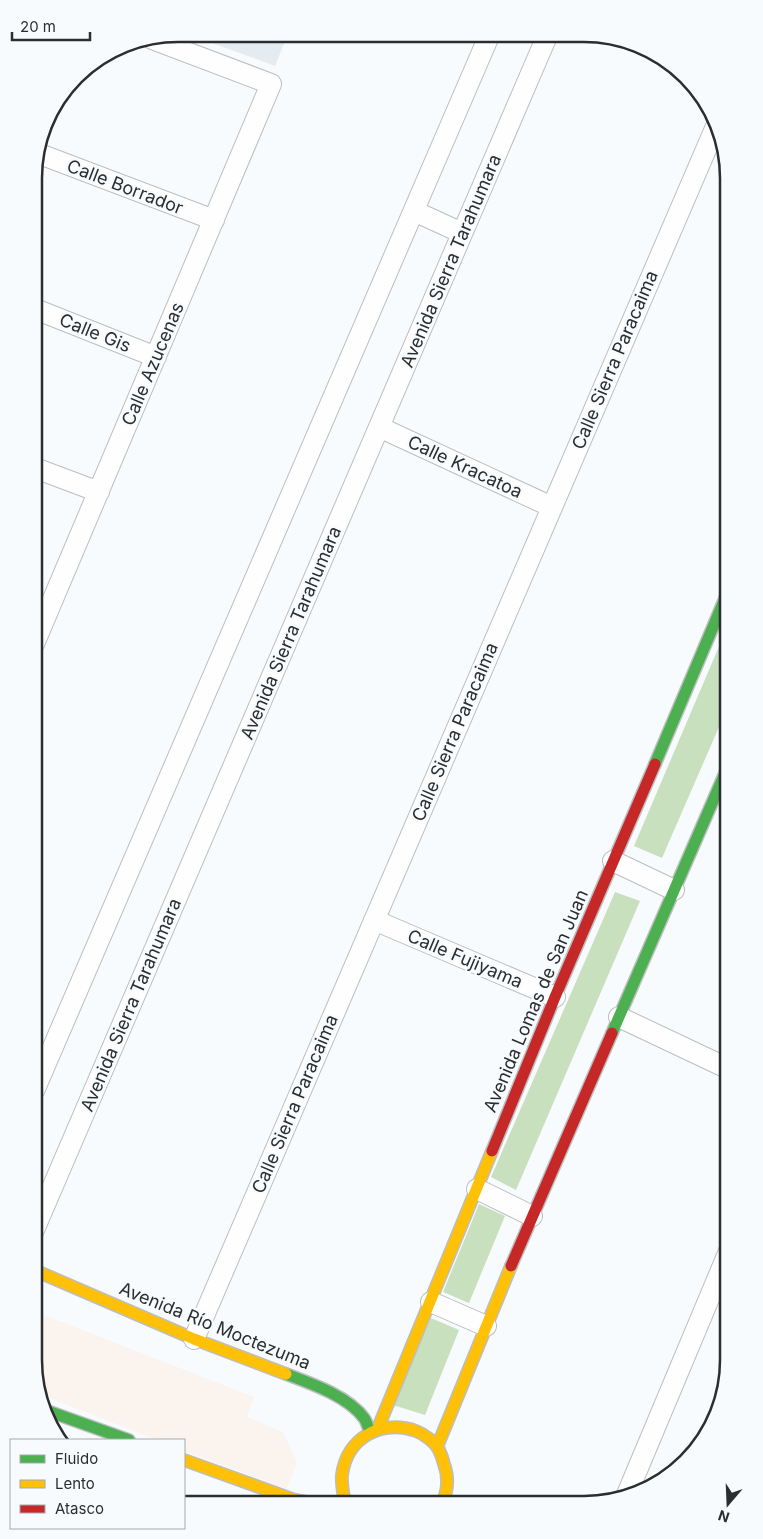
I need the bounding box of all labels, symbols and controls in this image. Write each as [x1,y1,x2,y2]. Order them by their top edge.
scale bar [12,10,90,42]
text: 20 m [20,17,56,36]
street label: Avenida Sierra Tarahumara [396,151,505,370]
street label: Calle Borrador [64,155,186,218]
street label: Calle Sierra Paracaima [567,267,662,452]
street label: Calle Azucenas [117,299,188,428]
street label: Calle Gis [57,309,134,356]
street label: Calle Kracatoa [405,431,526,502]
street label: Avenida Sierra Tarahumara [236,523,345,742]
street label: Calle Sierra Paracaima [407,639,502,824]
street label: Avenida Lomas de San Juan [479,886,592,1115]
street label: Avenida Sierra Tarahumara [76,895,185,1114]
street label: Calle Fujiyama [405,925,526,992]
street label: Calle Sierra Paracaima [247,1011,342,1196]
street label: Avenida Río Moctezuma [117,1278,314,1374]
legend [10,1439,185,1529]
text: Fluido [55,1449,98,1468]
text: Lento [55,1474,95,1493]
north arrow [703,1479,753,1529]
text: Atasco [55,1499,104,1518]
text: N [716,1507,731,1527]

